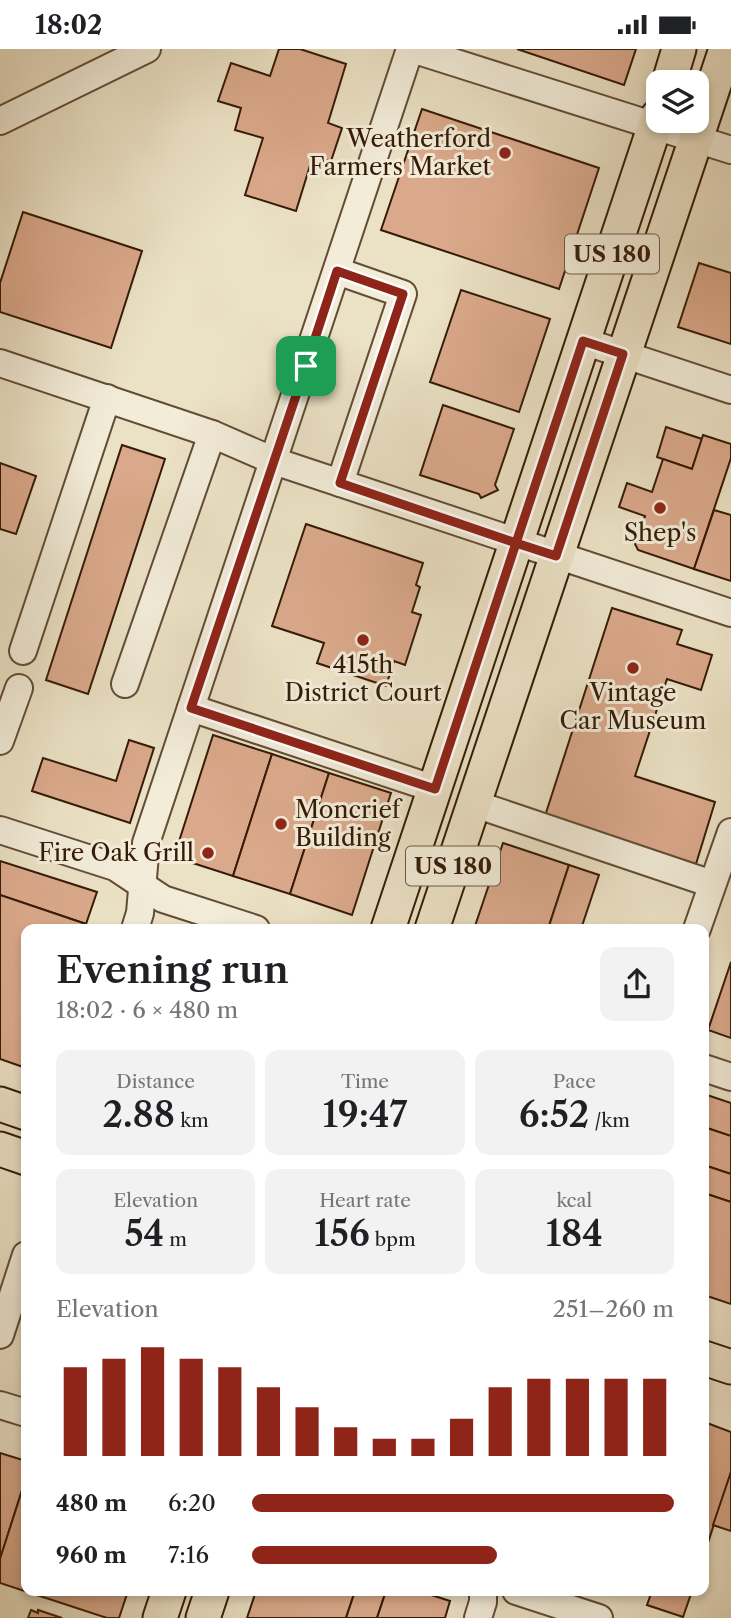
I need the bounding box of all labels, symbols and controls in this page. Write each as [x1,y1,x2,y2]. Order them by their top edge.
text: 18:02 [35,9,102,41]
map controls [646,70,709,133]
button: layers [646,70,709,133]
place label: Weatherford Farmers Market [309,124,492,181]
marker: Weatherford Farmers Market [497,145,513,161]
road number: US 180 [565,235,659,273]
pin [276,336,336,396]
icon: arrive [287,347,325,385]
marker: Shep's [652,500,668,516]
place label: Shep's [624,518,696,547]
marker: 415th District Court [355,632,371,648]
place label: 415th District Court [284,650,442,707]
marker: Vintage Car Museum [625,660,641,676]
place label: Vintage Car Museum [560,678,706,735]
place label: Moncrief Building [295,795,403,852]
marker: Moncrief Building [273,816,289,832]
place label: Fire Oak Grill [38,838,194,867]
marker: Fire Oak Grill [200,845,216,861]
road number: US 180 [406,846,500,885]
text: Evening run [56,946,289,993]
button: share [600,947,674,1021]
text: 18:02 · 6 × 480 m [56,996,238,1024]
text: Distance [116,1070,195,1093]
text: Time [341,1070,389,1093]
text: Pace [553,1070,596,1093]
text: 2.88 [103,1093,175,1136]
text: 19:47 [323,1093,407,1136]
text: 6:52 [519,1093,589,1136]
text: km [175,1109,209,1132]
text: /km [589,1109,630,1132]
text: Elevation [113,1189,198,1212]
text: Heart rate [319,1189,411,1212]
text: kcal [556,1189,592,1212]
text: 54 [124,1212,164,1255]
text: 156 [314,1212,370,1255]
text: 184 [546,1212,603,1255]
text: m [164,1228,187,1251]
text: bpm [370,1228,416,1251]
text: Elevation [56,1295,159,1323]
text: 251–260 m [553,1295,674,1323]
text: 480 m [56,1489,127,1517]
text: 6:20 [168,1489,216,1517]
text: 960 m [56,1541,127,1569]
text: 7:16 [168,1541,209,1569]

